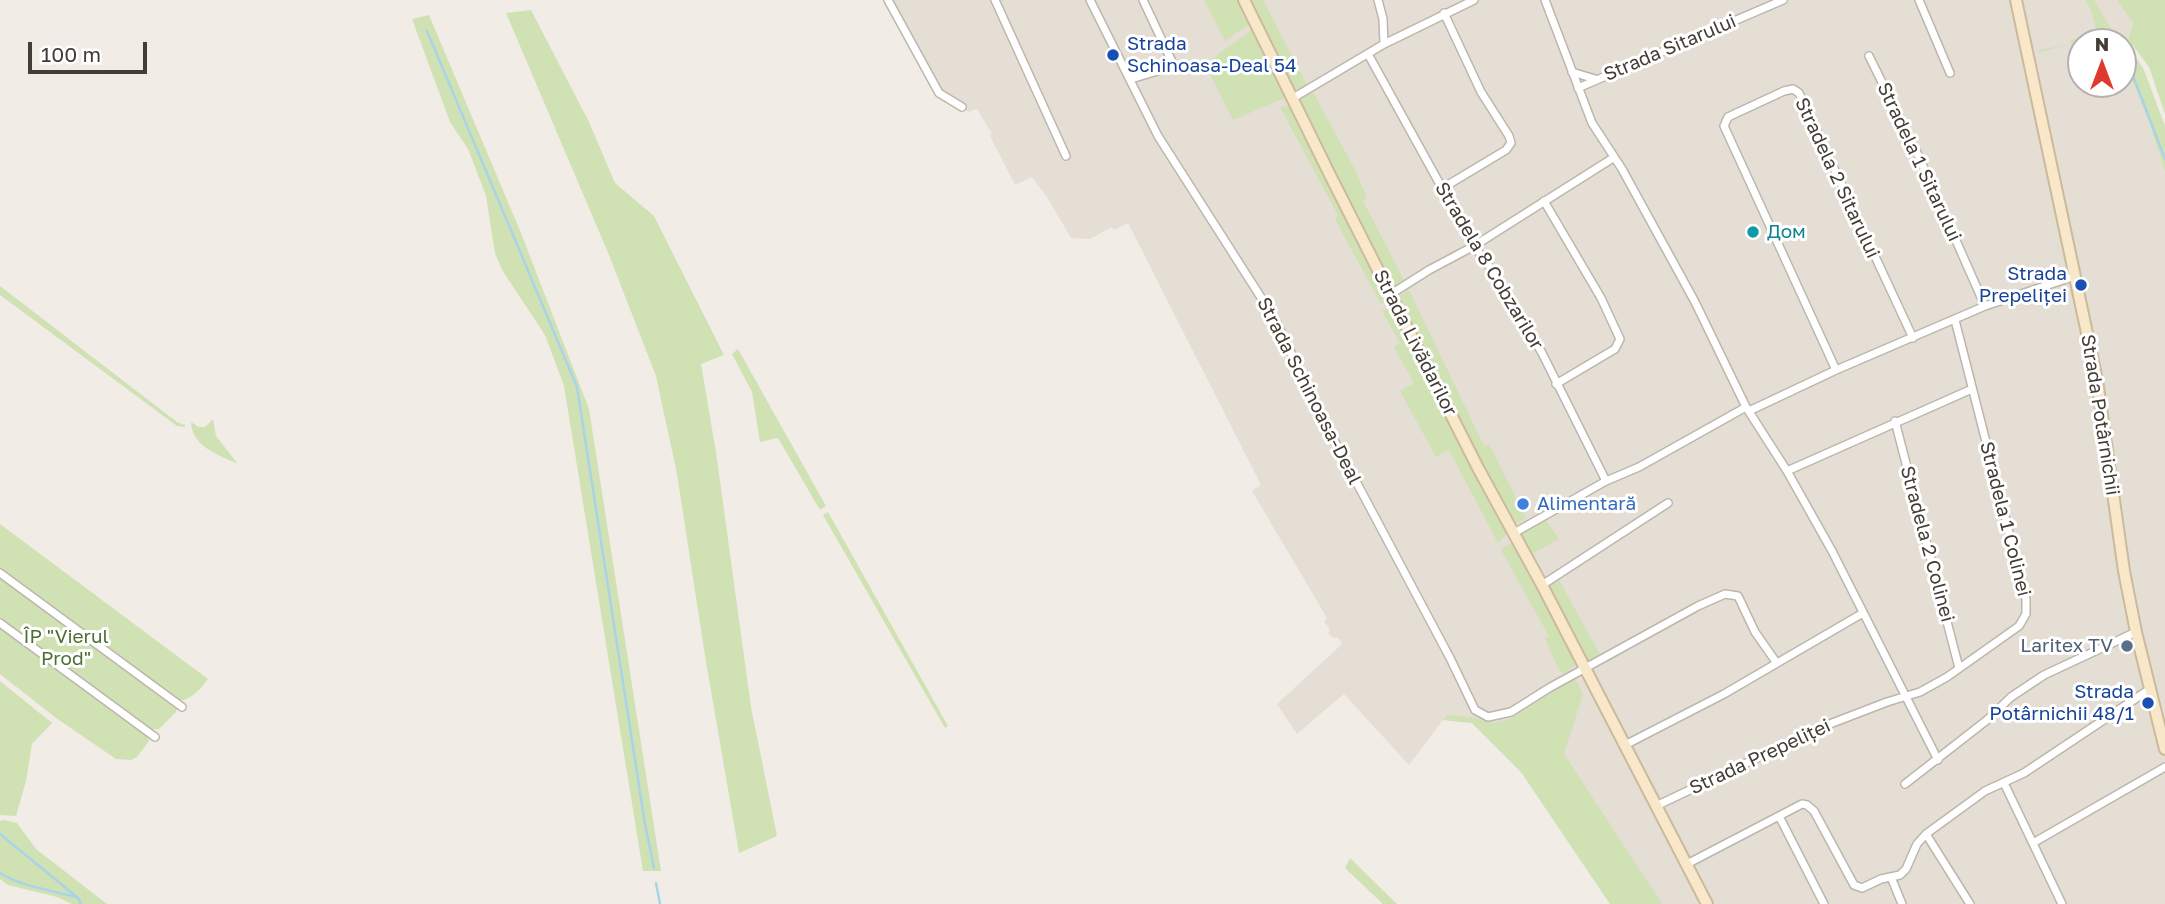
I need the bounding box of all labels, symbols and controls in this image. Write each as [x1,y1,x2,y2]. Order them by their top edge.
street label: Strada Sitarului [1600,10,1740,86]
scale bar [32,28,150,72]
north arrow [2067,28,2137,98]
text: N [2095,32,2109,55]
place label: Strada Schinoasa-Deal 54 [1127,33,1297,77]
text: 100 m [41,41,101,67]
marker: Strada Schinoasa-Deal 54 [1105,47,1121,63]
street label: Stradela 1 Sitarului [1872,79,1966,245]
street label: Stradela 2 Sitarului [1790,94,1884,262]
street label: Stradela 8 Cobzarilor [1430,178,1548,354]
place label: Дом [1767,221,1806,243]
marker: Дом [1745,224,1761,240]
place label: Strada Prepeliței [1979,263,2067,307]
street label: Strada Livădarilor [1368,266,1462,420]
marker: Strada Prepeliței [2073,277,2089,293]
street label: Strada Schinoasa-Deal [1252,294,1366,488]
street label: Strada Potârnichii [2076,333,2124,497]
street label: Stradela 1 Colinei [1975,439,2035,599]
street label: Stradela 2 Colinei [1895,463,1959,625]
place label: Alimentară [1537,493,1636,515]
marker: Alimentară [1515,496,1531,512]
park label: ÎP "Vierul Prod" [24,626,108,670]
place label: Laritex TV [2020,635,2113,657]
marker: Laritex TV [2119,638,2135,654]
place label: Strada Potârnichii 48/1 [1989,681,2134,725]
marker: Strada Potârnichii 48/1 [2140,695,2156,711]
street label: Strada Prepeliței [1686,714,1834,800]

